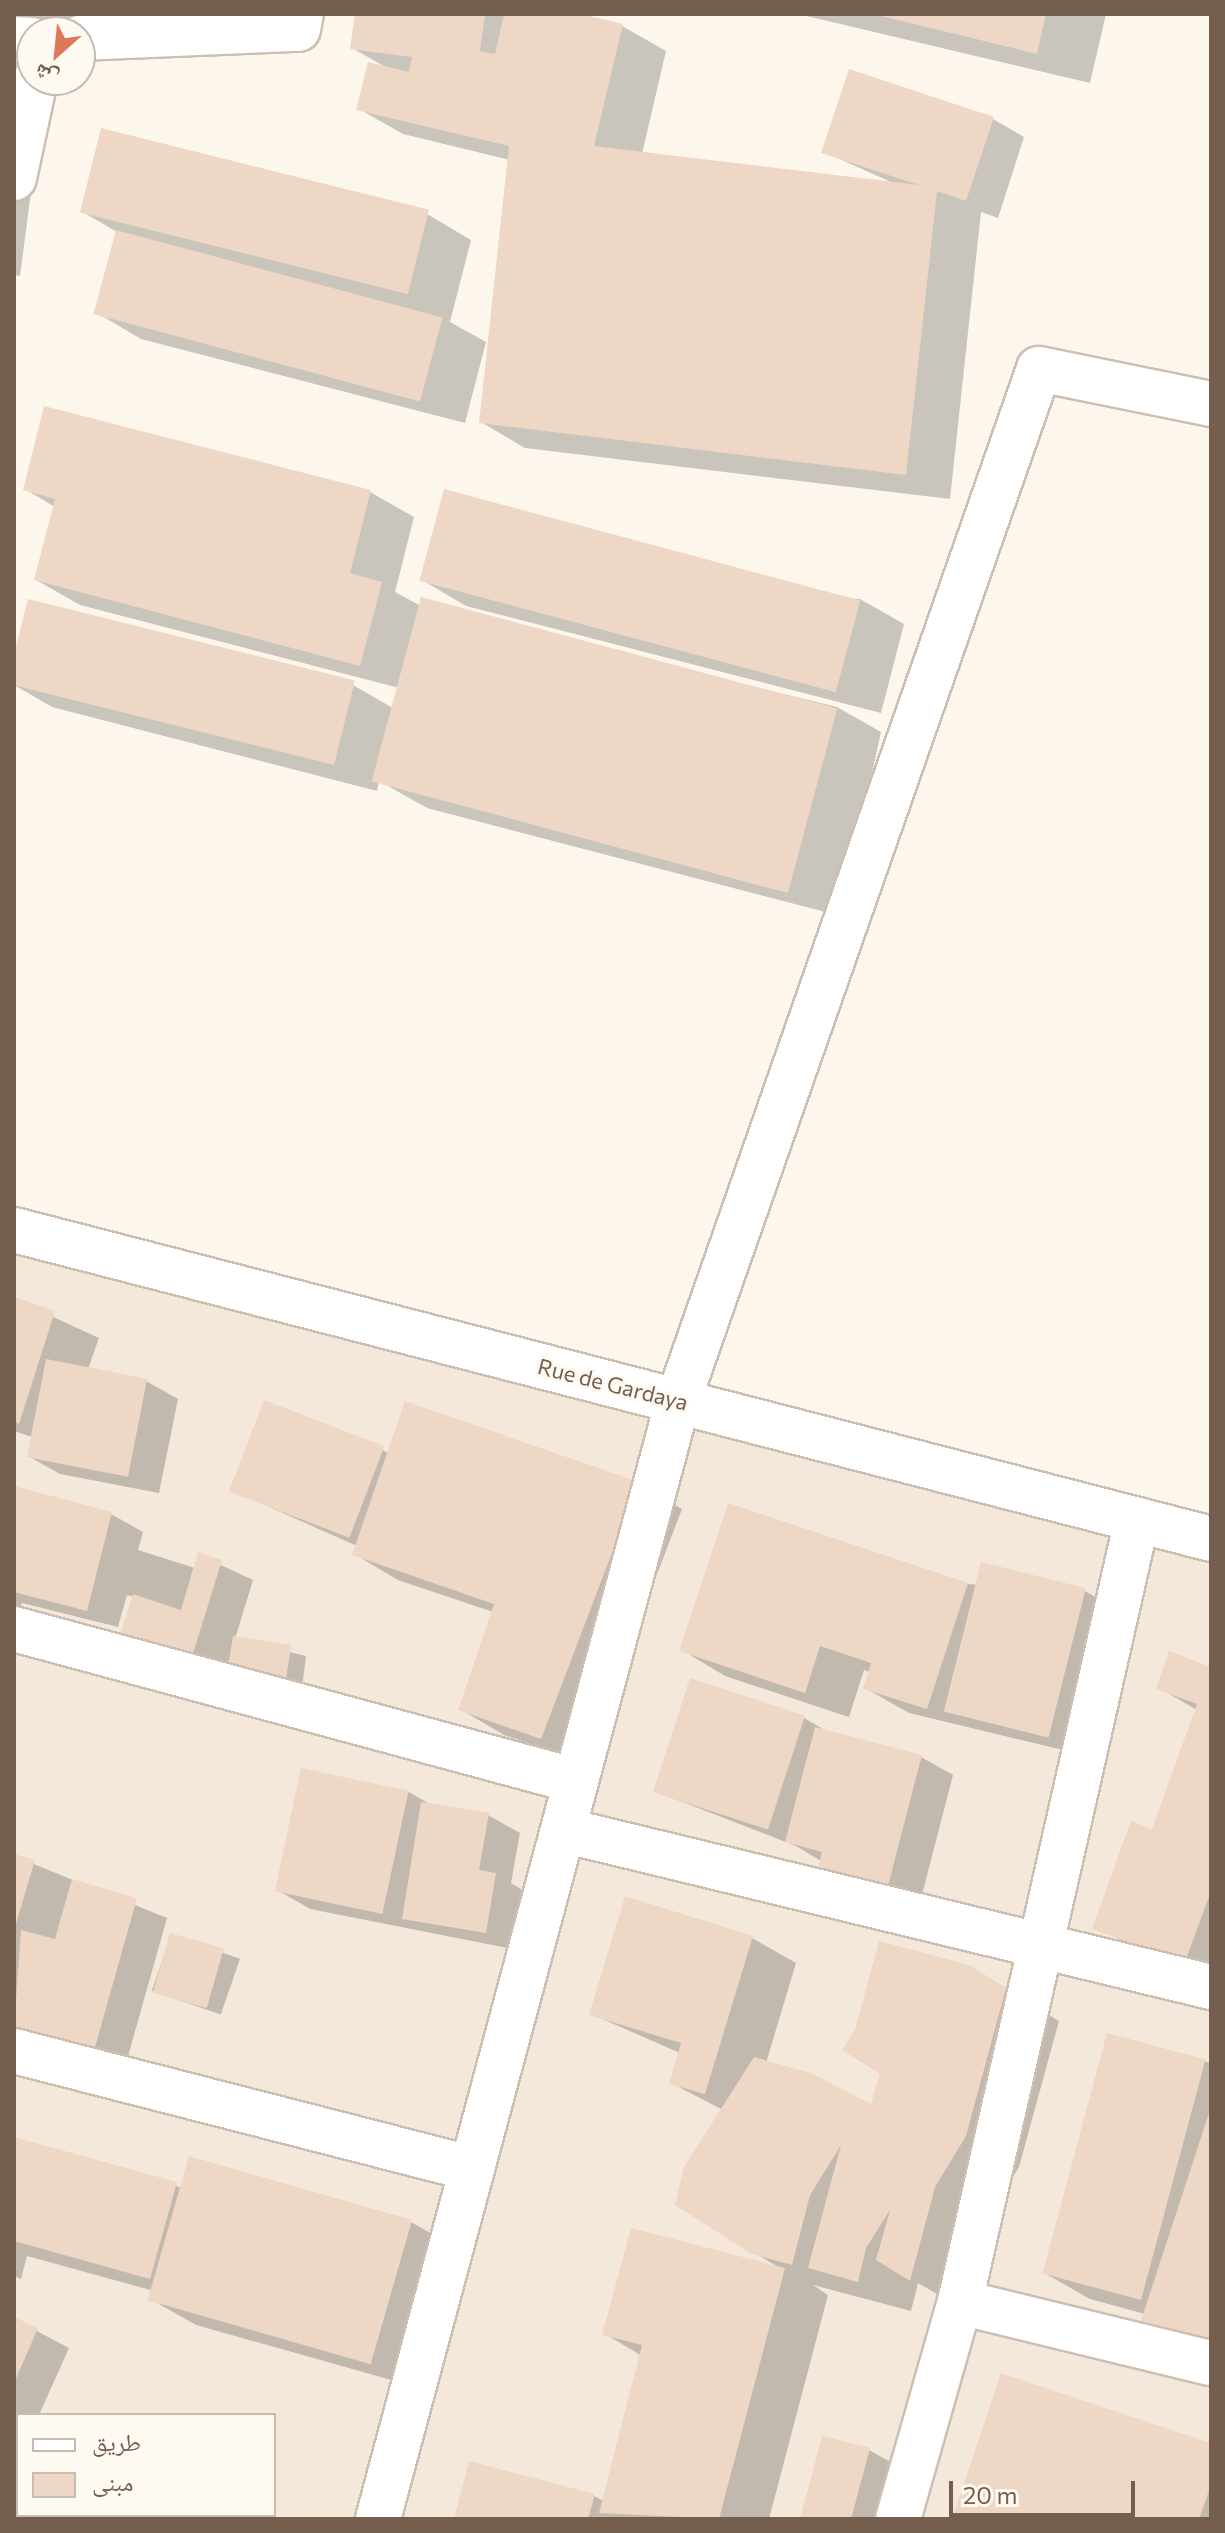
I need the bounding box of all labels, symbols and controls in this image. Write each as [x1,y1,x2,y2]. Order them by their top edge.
north arrow [16,16,96,96]
text: ش [29,59,62,93]
street label: Rue de Gardaya [535,1353,691,1415]
legend [16,2413,276,2517]
text: طريق [92,2427,141,2456]
scale bar [953,2465,1139,2515]
text: مبنى [92,2467,133,2496]
text: 20 m [963,2480,1017,2509]

